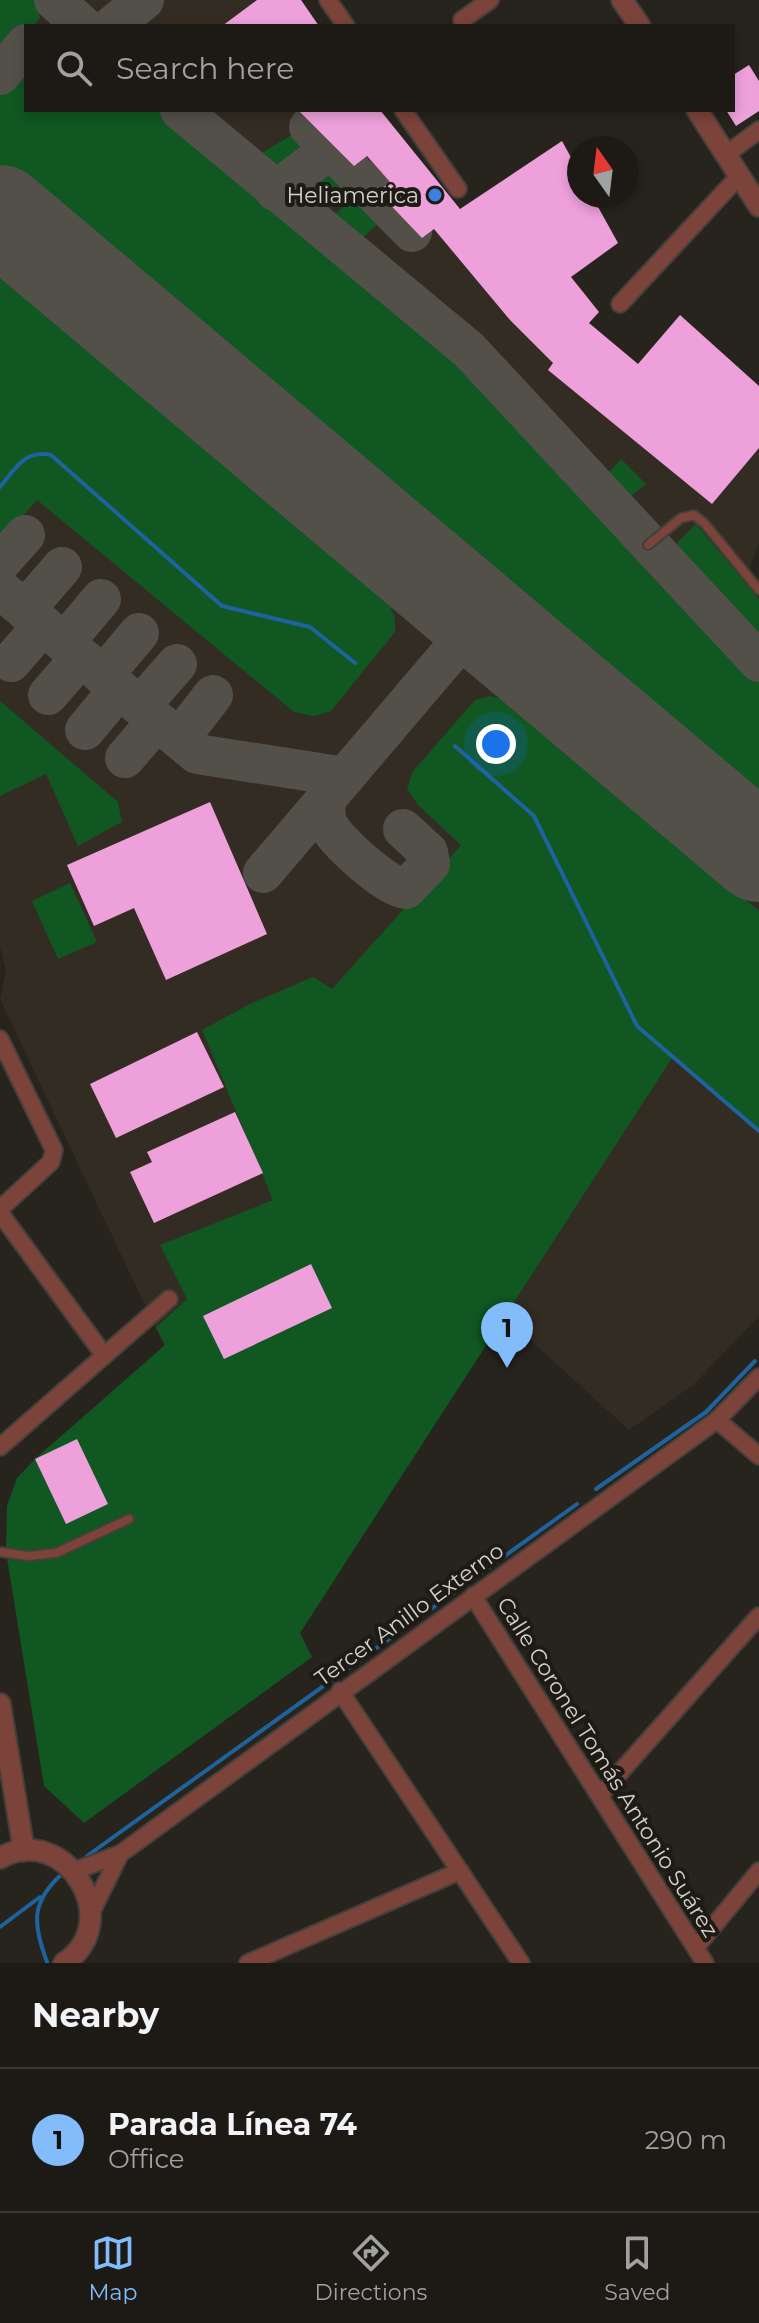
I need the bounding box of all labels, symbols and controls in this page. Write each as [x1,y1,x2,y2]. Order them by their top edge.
search box [24,24,735,112]
icon: search [52,46,96,90]
text: Search here [116,50,294,87]
north arrow [567,136,639,208]
place label: Heliamerica [286,182,419,209]
marker: Heliamerica [426,186,444,204]
your location [476,724,516,764]
pin: 1 [481,1302,533,1368]
street label: Tercer Anillo Externo [310,1537,509,1692]
street label: Calle Coronel Tomás Antonio Suárez [491,1592,724,1942]
text: Nearby [32,1994,159,2036]
text: Parada Línea 74 [108,2106,357,2143]
text: 1 [53,2124,63,2156]
text: 290 m [645,2124,727,2156]
text: Office [108,2143,185,2175]
tab: Map [89,2231,137,2306]
tab: Directions [315,2231,427,2306]
tab: Saved [604,2231,670,2306]

